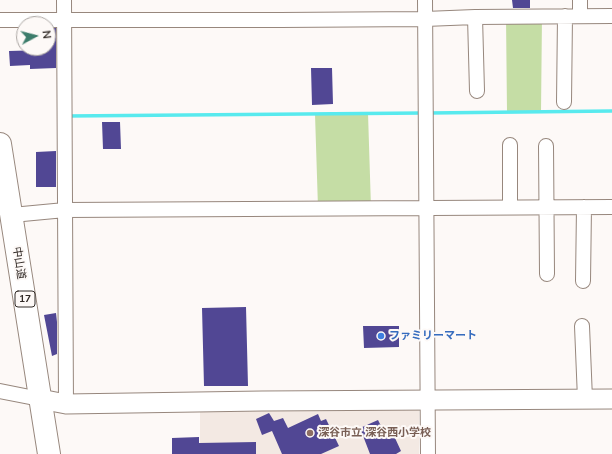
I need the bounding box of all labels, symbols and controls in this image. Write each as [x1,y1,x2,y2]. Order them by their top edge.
north arrow [16,16,56,56]
text: N [39,30,54,40]
street label: 中山道 [10,246,28,280]
road number: 17 [15,291,35,307]
place label: ファミリーマート [389,329,477,343]
marker: ファミリーマート [376,331,386,341]
place label: 深谷市立 深谷西小学校 [318,426,431,440]
marker: 深谷市立 深谷西小学校 [305,428,315,438]

